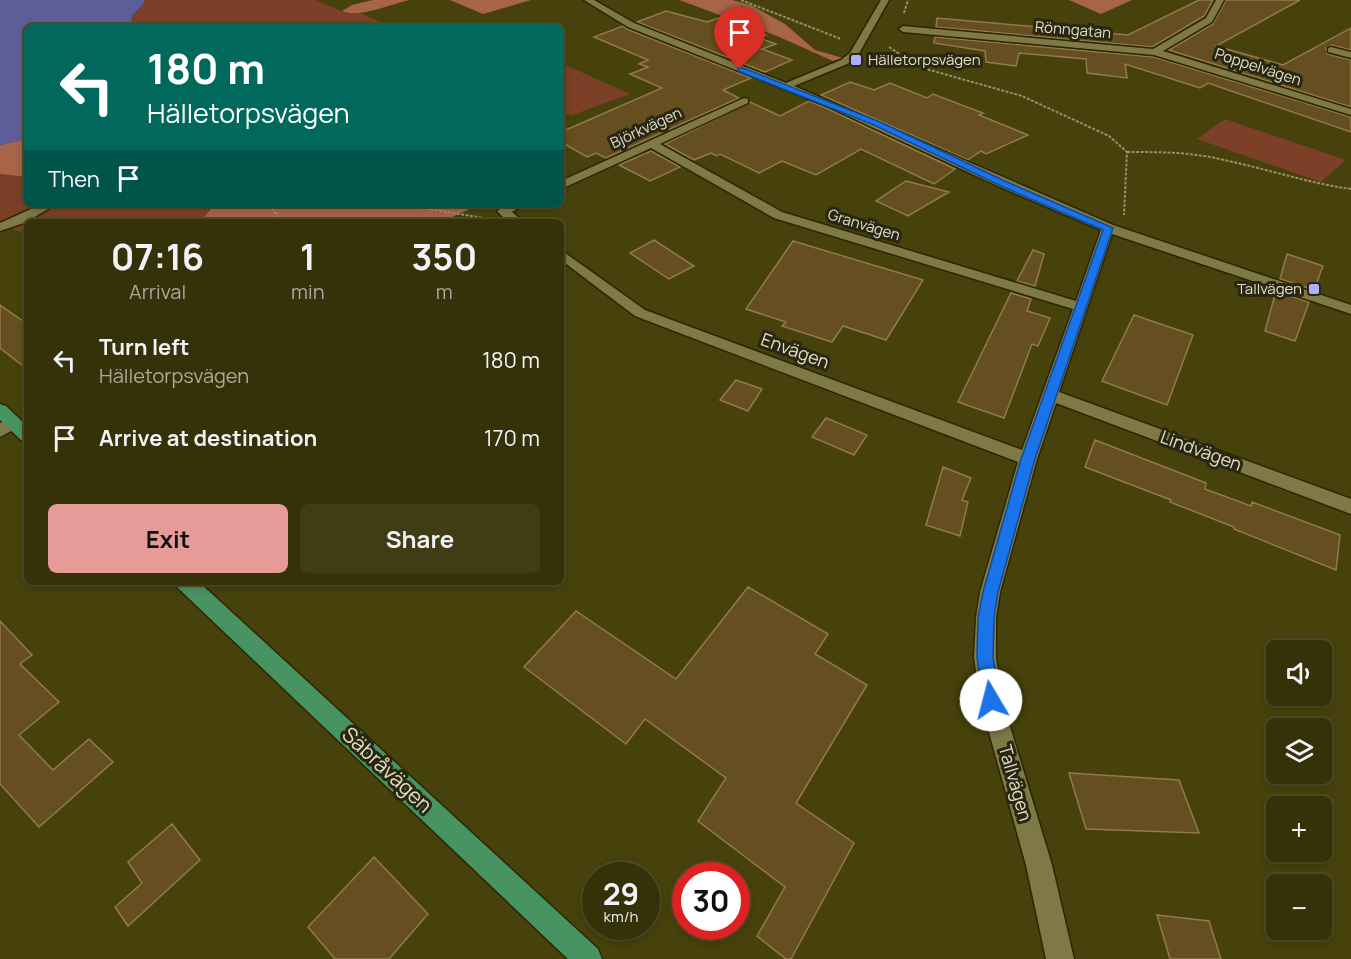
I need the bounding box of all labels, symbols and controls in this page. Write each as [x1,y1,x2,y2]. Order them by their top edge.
pin [714,7,765,69]
icon: arrive [723,16,756,49]
street label: Rönngatan [1034,16,1112,43]
text: 180 m [147,39,265,97]
street label: Poppelvägen [1212,43,1304,90]
icon: left [48,48,126,126]
place label: Hälletorpsvägen [868,49,981,70]
marker: Hälletorpsvägen [849,53,863,67]
text: Hälletorpsvägen [147,94,350,131]
street label: Björkvägen [607,102,685,153]
icon: arrive [112,162,145,195]
text: Then [48,164,100,194]
street label: Granvägen [825,204,903,246]
text: 07:16 [111,232,204,281]
text: 1 [300,232,316,281]
text: 350 [411,232,477,281]
text: Arrival [129,278,186,305]
text: min [291,278,325,305]
text: m [436,278,453,305]
place label: Tallvägen [1237,278,1302,299]
marker: Tallvägen [1307,282,1321,296]
street label: Envägen [758,327,833,374]
text: Turn left [99,332,189,362]
icon: left [48,344,81,377]
text: 180 m [482,345,540,375]
text: Hälletorpsvägen [99,362,249,389]
icon: arrive [48,422,81,455]
text: Arrive at destination [99,423,317,453]
text: 170 m [484,423,540,453]
street label: Lindvägen [1157,424,1245,476]
button: Exit [48,504,288,573]
button: Share [300,504,540,573]
map controls [1266,640,1332,940]
button: sound [1266,640,1332,706]
position arrow [959,668,1023,732]
button: layers [1266,718,1332,784]
street label: Säbråvägen [336,720,439,818]
street label: Tallvägen [994,742,1038,824]
button: + [1266,796,1332,862]
speed limit sign: 30 [672,862,750,940]
text: 29 [603,873,639,914]
button: − [1266,874,1332,940]
text: km/h [604,906,638,927]

